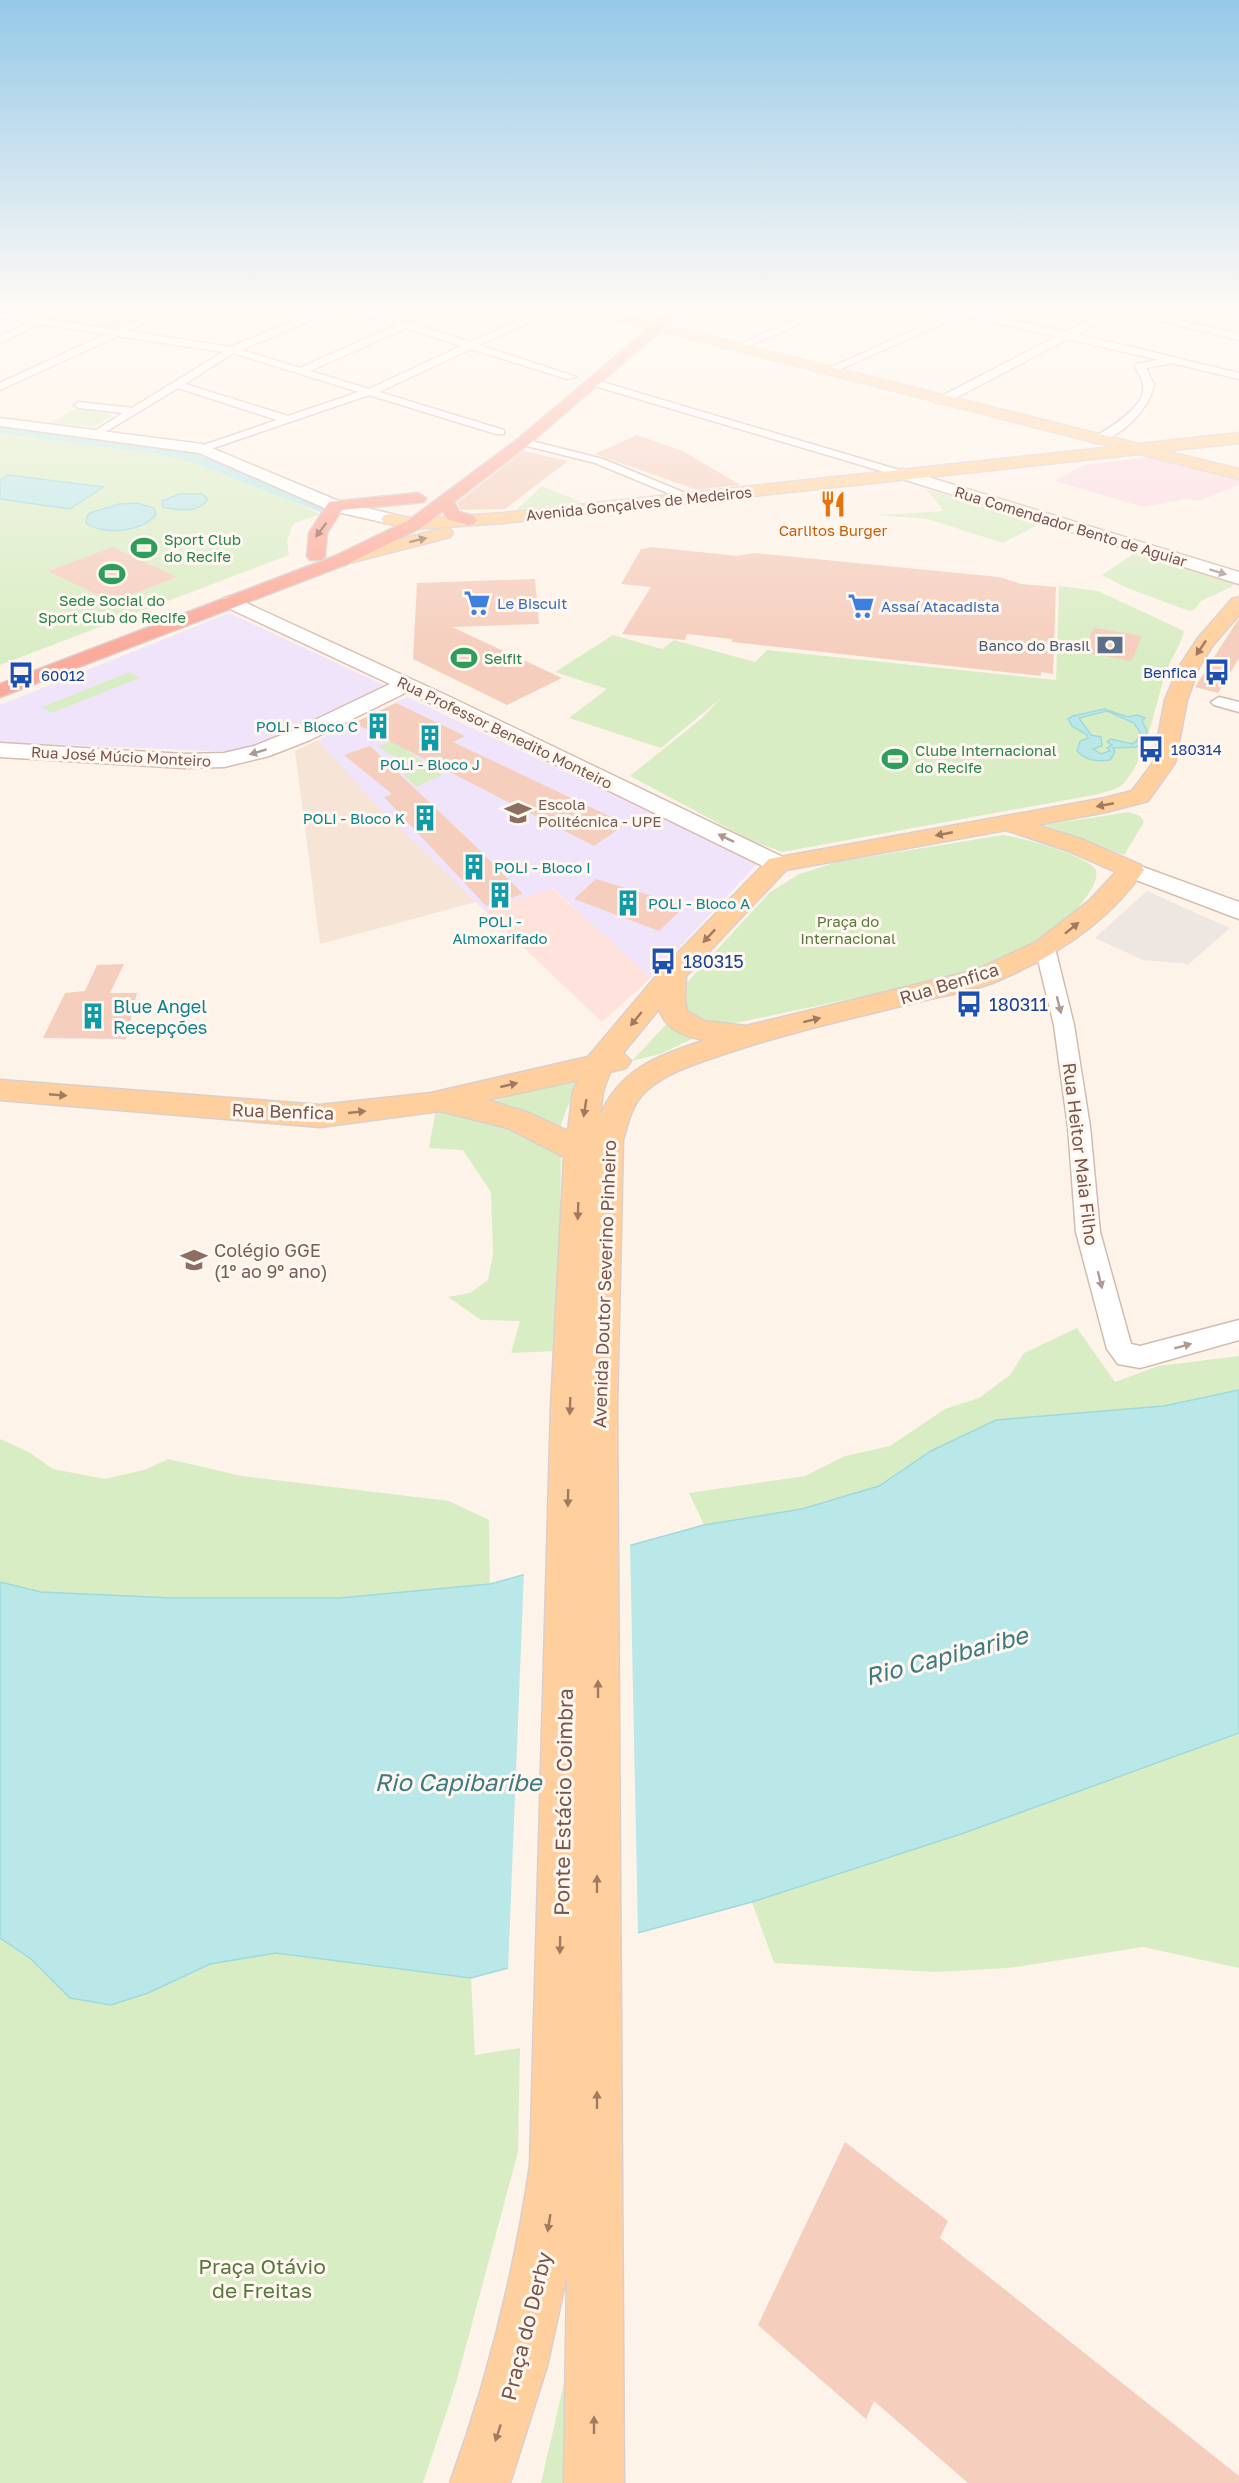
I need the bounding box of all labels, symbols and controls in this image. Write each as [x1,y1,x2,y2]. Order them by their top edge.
street label: Avenida Gonçalves de Medeiros [525,482,753,524]
street label: Rua Comendador Bento de Aguiar [953,482,1189,570]
restaurant icon: Carlitos Burger [818,489,848,519]
place label: Carlitos Burger [779,521,887,539]
one-way arrow [315,522,327,538]
place label: Sport Club do Recife [164,530,241,565]
sports icon: Sport Club do Recife [129,533,159,563]
one-way arrow [409,535,428,545]
sports icon: Sede Social do Sport Club do Recife [97,559,127,589]
one-way arrow [1209,568,1227,577]
supermarket icon: Le Biscuit [462,588,492,618]
place label: Sede Social do Sport Club do Recife [38,591,186,626]
supermarket icon: Assaí Atacadista [846,591,876,621]
place label: Le Biscuit [497,594,567,612]
place label: Assaí Atacadista [881,597,999,615]
bank icon: Banco do Brasil [1095,630,1125,660]
place label: Banco do Brasil [978,636,1090,654]
one-way arrow [1196,639,1207,656]
sports icon: Selfit [449,643,479,673]
place label: Selfit [484,649,522,667]
bus stop icon: Benfica [1202,657,1232,687]
bus stop icon: 60012 [6,660,36,690]
place label: Benfica [1143,663,1197,681]
place label: 60012 [41,666,85,684]
street label: Rua Professor Benedito Monteiro [394,672,616,792]
building icon: POLI - Bloco C [363,711,393,741]
place label: POLI - Bloco C [256,717,358,735]
building icon: POLI - Bloco J [415,723,445,753]
bus stop icon: 180314 [1136,734,1166,764]
place label: 180314 [1171,740,1222,758]
place label: Clube Internacional do Recife [915,741,1057,776]
street label: Rua José Múcio Monteiro [31,742,211,770]
sports icon: Clube Internacional do Recife [880,744,910,774]
one-way arrow [249,747,267,757]
place label: POLI - Bloco J [380,755,480,773]
place label: Escola Politécnica - UPE [538,795,661,830]
school or university icon: Escola Politécnica - UPE [503,798,533,828]
one-way arrow [1095,801,1114,810]
building icon: POLI - Bloco K [410,803,440,833]
place label: POLI - Bloco K [303,809,405,827]
one-way arrow [934,830,953,839]
one-way arrow [717,834,734,843]
building icon: POLI - Bloco I [459,852,489,882]
place label: POLI - Bloco I [494,858,591,876]
building icon: POLI - Almoxarifado [485,880,515,910]
building icon: POLI - Bloco A [613,888,643,918]
place label: POLI - Bloco A [648,894,750,912]
place label: POLI - Almoxarifado [453,912,547,947]
park label: Praça do Internacional [800,912,896,947]
one-way arrow [1065,922,1080,934]
one-way arrow [702,929,716,943]
bus stop icon: 180315 [648,946,678,976]
place label: 180315 [683,950,744,972]
street label: Rua Benfica [897,958,1001,1008]
bus stop icon: 180311 [954,989,984,1019]
place label: 180311 [989,993,1048,1015]
place label: Blue Angel Recepções [113,995,207,1038]
one-way arrow [1055,996,1064,1014]
building icon: Blue Angel Recepções [78,1001,108,1031]
one-way arrow [630,1011,643,1027]
one-way arrow [803,1015,821,1025]
street label: Rua Heitor Maia Filho [1059,1061,1103,1247]
one-way arrow [500,1080,518,1090]
one-way arrow [49,1090,68,1100]
street label: Rua Benfica [231,1098,335,1124]
one-way arrow [581,1098,590,1117]
one-way arrow [348,1107,367,1117]
street label: Avenida Doutor Severino Pinheiro [588,1140,620,1428]
one-way arrow [573,1201,582,1220]
place label: Colégio GGE (1º ao 9º ano) [214,1239,328,1282]
school or university icon: Colégio GGE (1º ao 9º ano) [179,1245,209,1275]
one-way arrow [1095,1271,1105,1289]
one-way arrow [1174,1340,1192,1350]
one-way arrow [565,1396,574,1415]
one-way arrow [563,1488,573,1507]
water label: Rio Capibaribe [862,1619,1032,1691]
one-way arrow [593,1680,603,1699]
street label: Ponte Estácio Coimbra [548,1688,578,1916]
water label: Rio Capibaribe [374,1767,544,1796]
one-way arrow [592,1875,602,1894]
one-way arrow [556,1935,565,1954]
one-way arrow [592,2091,601,2110]
one-way arrow [544,2214,553,2233]
street label: Praça do Derby [495,2249,557,2403]
park label: Praça Otávio de Freitas [198,2253,326,2303]
one-way arrow [589,2415,599,2434]
one-way arrow [493,2424,502,2442]

